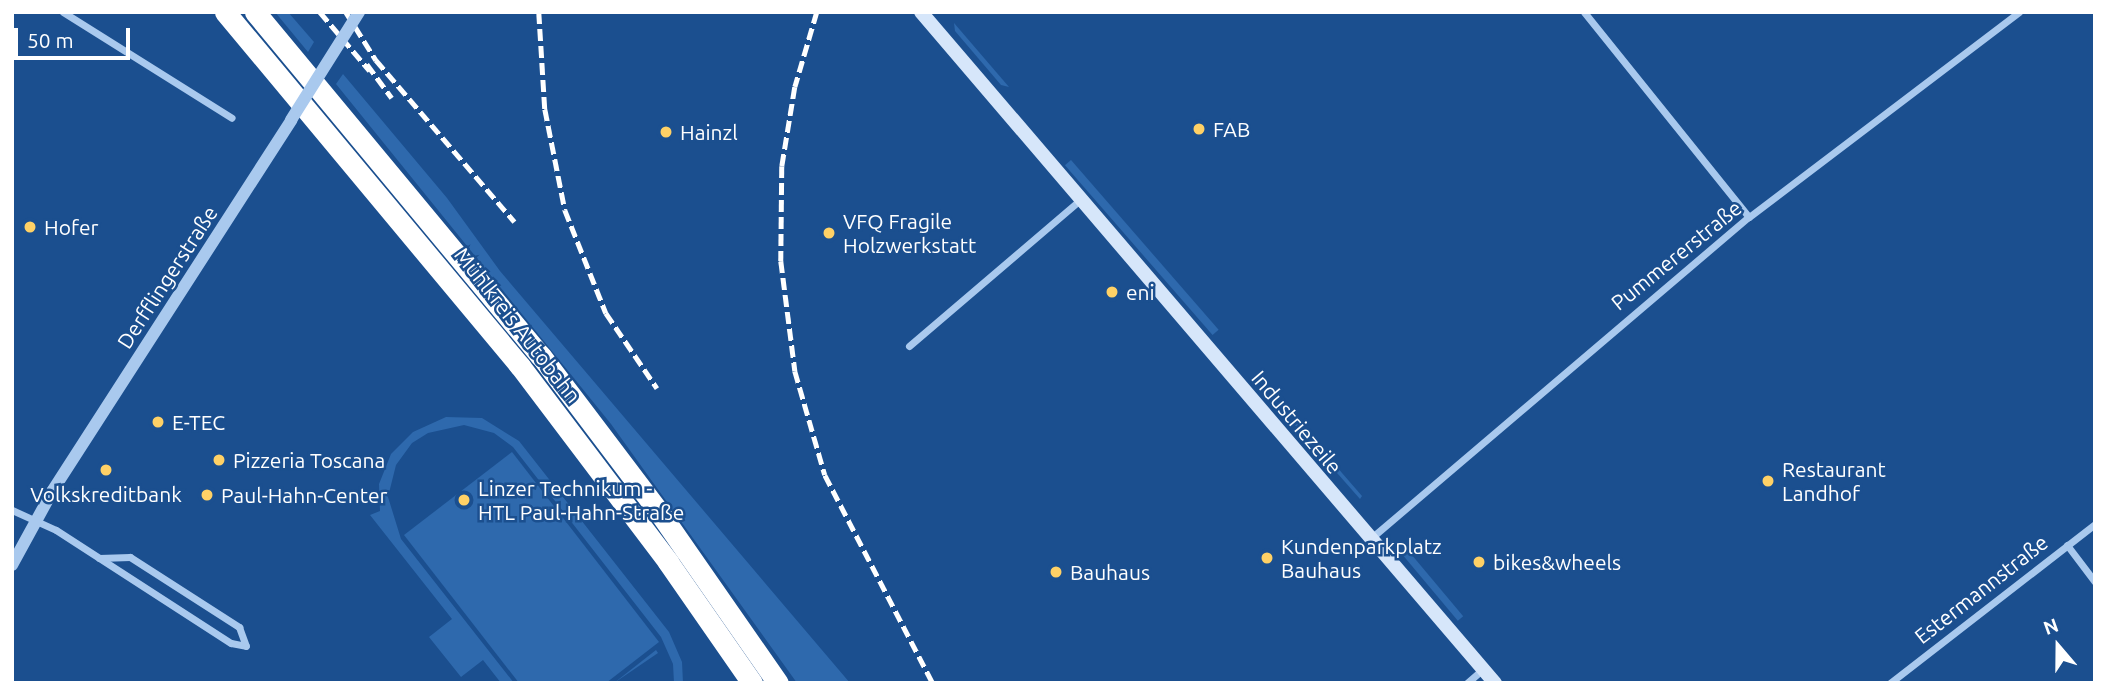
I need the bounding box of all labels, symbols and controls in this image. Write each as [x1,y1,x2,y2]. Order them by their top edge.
scale bar [18,14,133,58]
text: 50 m [27,28,74,52]
place label: FAB [1213,116,1250,142]
place label: Hainzl [680,119,738,145]
marker: FAB [1191,121,1207,137]
marker: Hainzl [658,124,674,140]
street label: Pummererstraße [1606,195,1746,315]
street label: Derfflingerstraße [112,201,222,353]
place label: VFQ Fragile Holzwerkstatt [843,208,976,258]
place label: Hofer [44,214,98,240]
marker: Hofer [22,219,38,235]
marker: VFQ Fragile Holzwerkstatt [821,225,837,241]
street label: Mühlkreis Autobahn [450,242,586,408]
place label: eni [1126,279,1155,305]
marker: eni [1104,284,1120,300]
street label: Industriezeile [1247,365,1347,479]
place label: E-TEC [172,409,225,435]
marker: E-TEC [150,414,166,430]
place label: Pizzeria Toscana [233,447,385,473]
marker: Pizzeria Toscana [211,452,227,468]
place label: Restaurant Landhof [1782,456,1886,506]
marker: Volkskreditbank [98,462,114,478]
marker: Restaurant Landhof [1760,473,1776,489]
place label: Linzer Technikum - HTL Paul-Hahn-Straße [478,475,684,525]
place label: Volkskreditbank [30,481,182,507]
place label: Paul-Hahn-Center [221,482,387,508]
marker: Paul-Hahn-Center [199,487,215,503]
marker: Linzer Technikum - HTL Paul-Hahn-Straße [456,492,472,508]
street label: Estermannstraße [1909,529,2053,649]
place label: Kundenparkplatz Bauhaus [1281,533,1442,583]
place label: bikes&wheels [1493,549,1621,575]
marker: Kundenparkplatz Bauhaus [1259,550,1275,566]
marker: bikes&wheels [1471,554,1487,570]
place label: Bauhaus [1070,559,1150,585]
marker: Bauhaus [1048,564,1064,580]
north arrow [2023,611,2093,681]
text: N [2040,614,2061,639]

